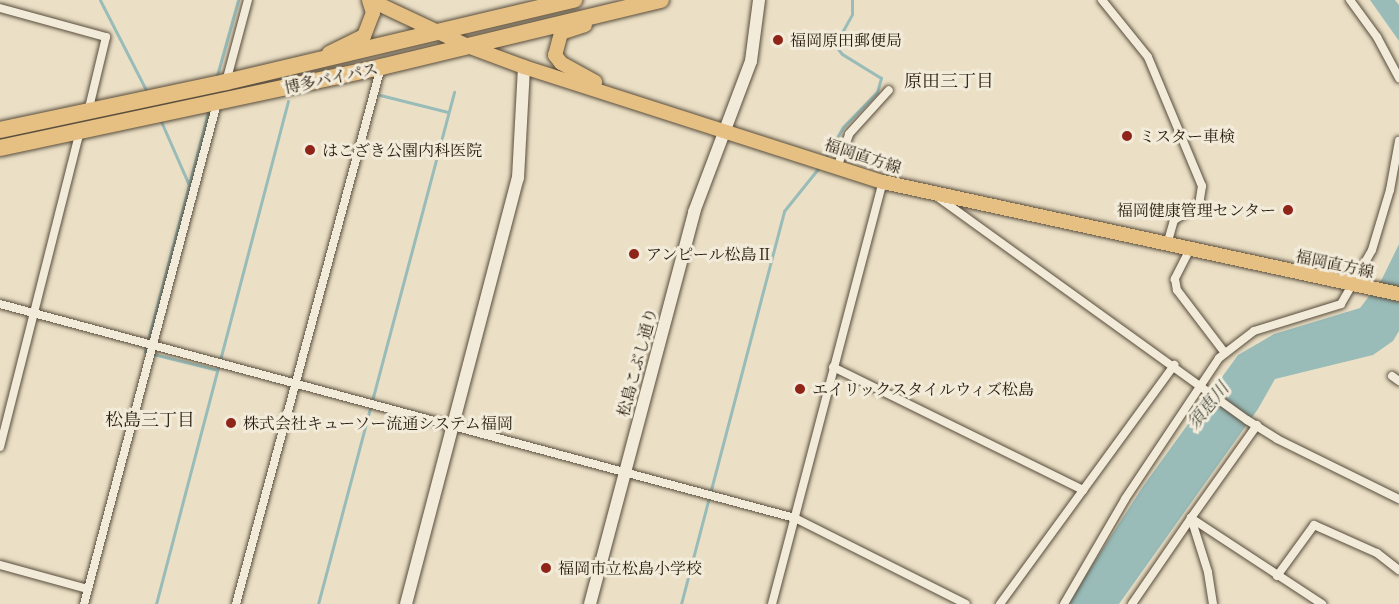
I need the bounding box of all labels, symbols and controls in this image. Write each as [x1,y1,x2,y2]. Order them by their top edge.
place label: 福岡原田郵便局 [790,30,902,50]
marker: 福岡原田郵便局 [771,33,785,47]
street label: 博多バイパス [282,59,380,97]
district label: 原田三丁目 [904,70,994,92]
place label: ミスター車検 [1139,126,1235,146]
marker: ミスター車検 [1120,129,1134,143]
street label: 福岡直方線 [822,135,904,177]
place label: はこざき公園内科医院 [322,140,482,160]
marker: はこざき公園内科医院 [303,143,317,157]
place label: 福岡健康管理センター [1116,200,1276,220]
marker: 福岡健康管理センター [1281,203,1295,217]
place label: アンピール松島Ⅱ [646,244,773,264]
street label: 福岡直方線 [1294,246,1376,282]
marker: アンピール松島Ⅱ [627,247,641,261]
street label: 松島こぶし通り [613,305,661,419]
water label: 須恵川 [1183,378,1233,434]
place label: エイリックスタイルウィズ松島 [812,379,1036,399]
marker: エイリックスタイルウィズ松島 [793,382,807,396]
district label: 松島三丁目 [105,409,195,431]
place label: 株式会社キューソー流通システム福岡 [243,413,515,433]
marker: 株式会社キューソー流通システム福岡 [224,416,238,430]
place label: 福岡市立松島小学校 [558,558,702,578]
marker: 福岡市立松島小学校 [539,561,553,575]

